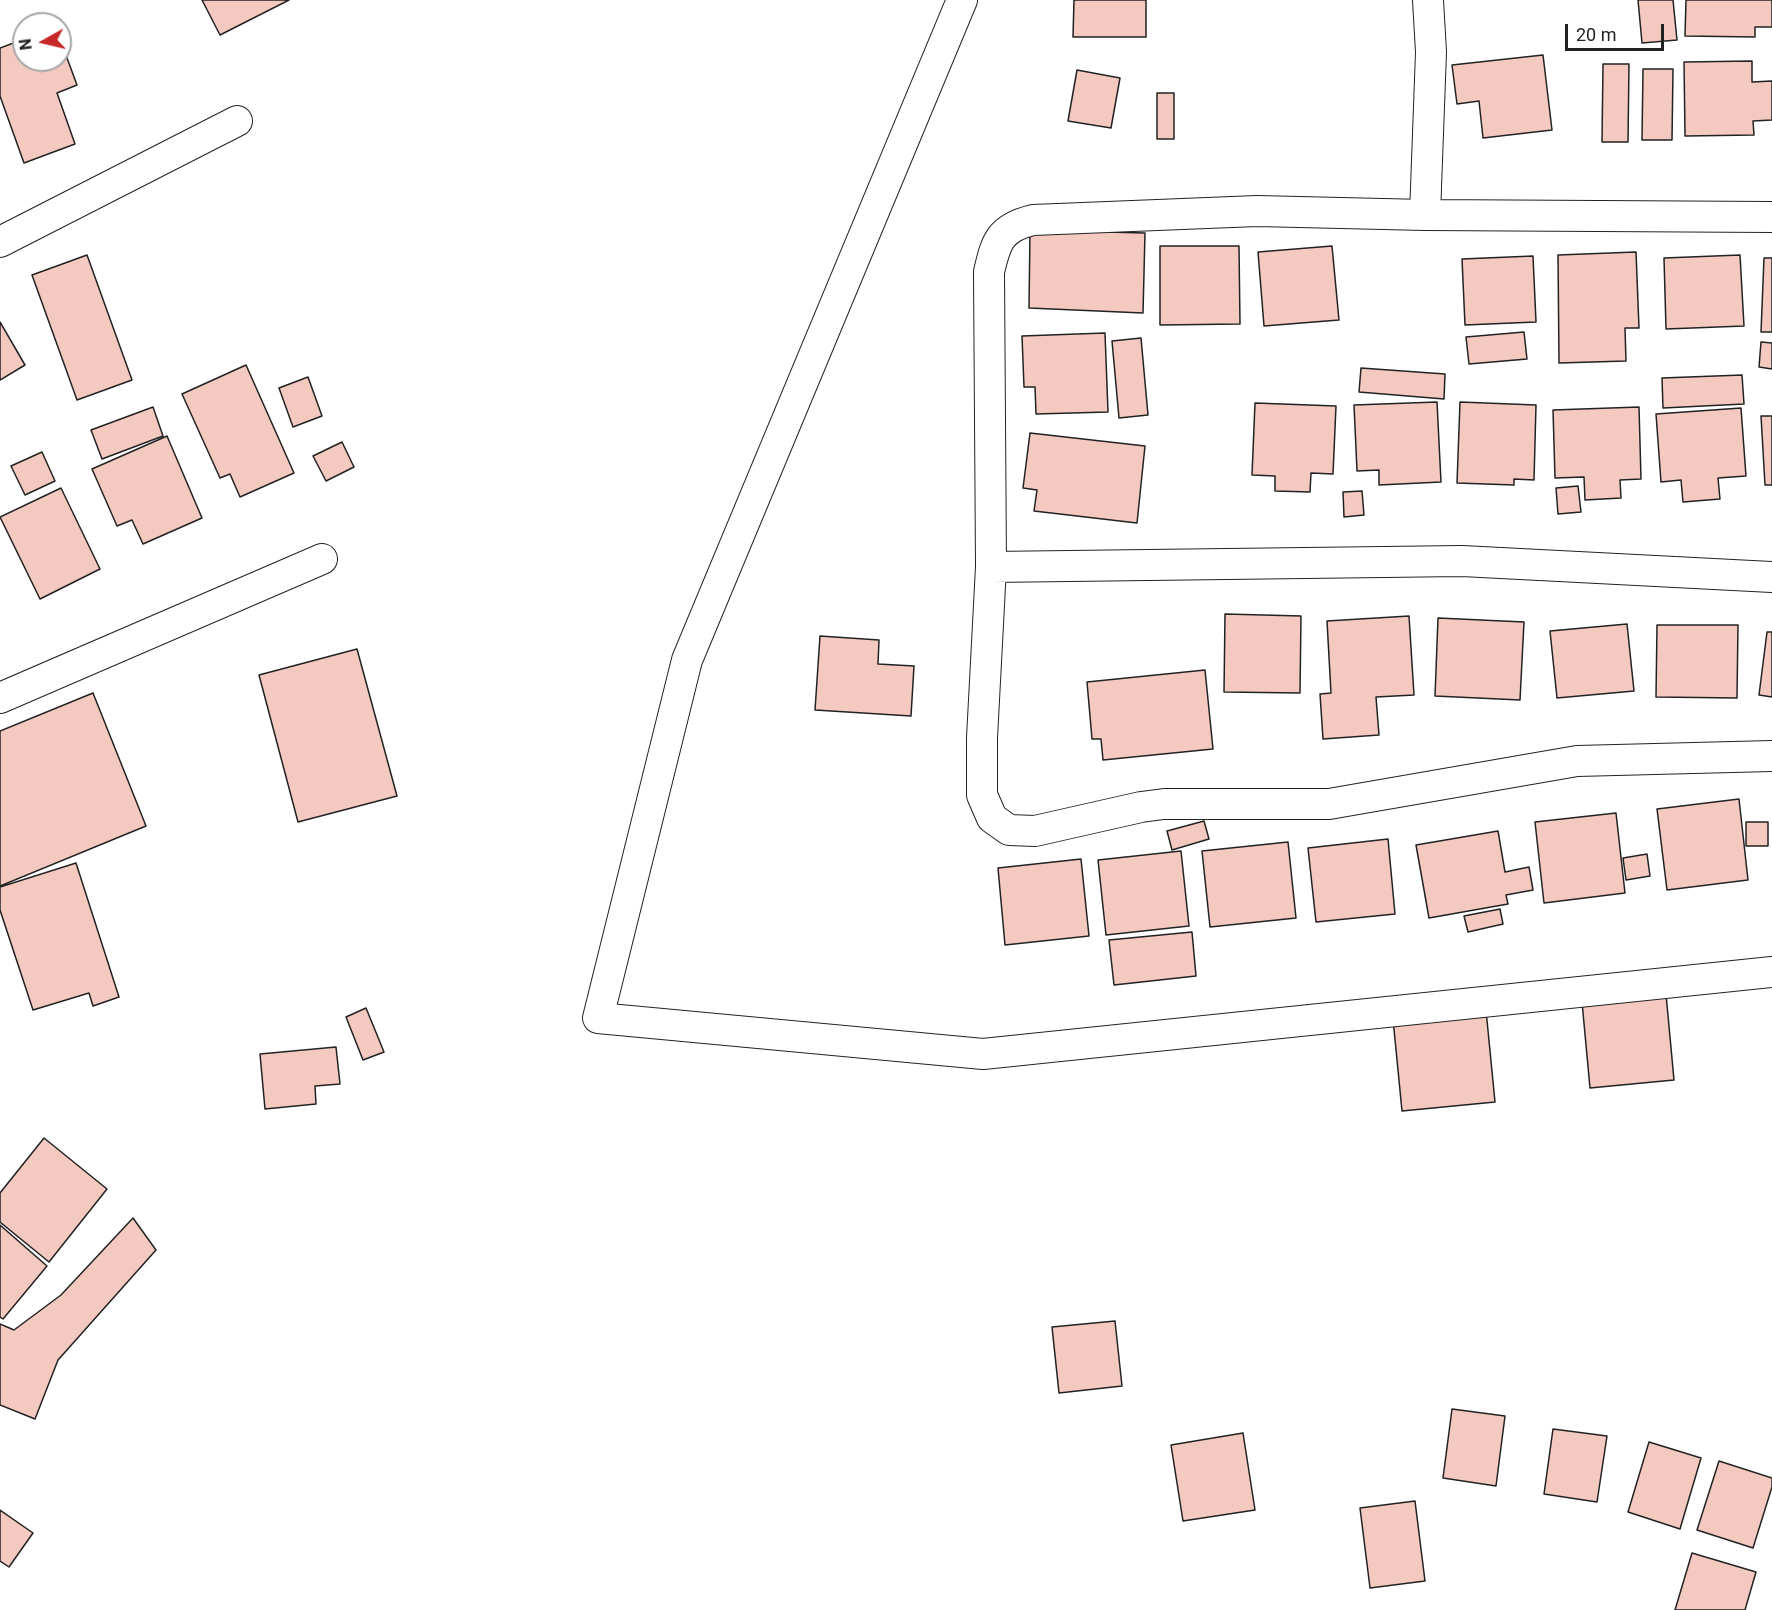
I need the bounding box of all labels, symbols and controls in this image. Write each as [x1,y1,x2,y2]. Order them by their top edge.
north arrow [12,12,72,72]
scale bar [1568,12,1667,50]
text: 20 m [1576,24,1616,45]
text: N [15,37,36,51]

